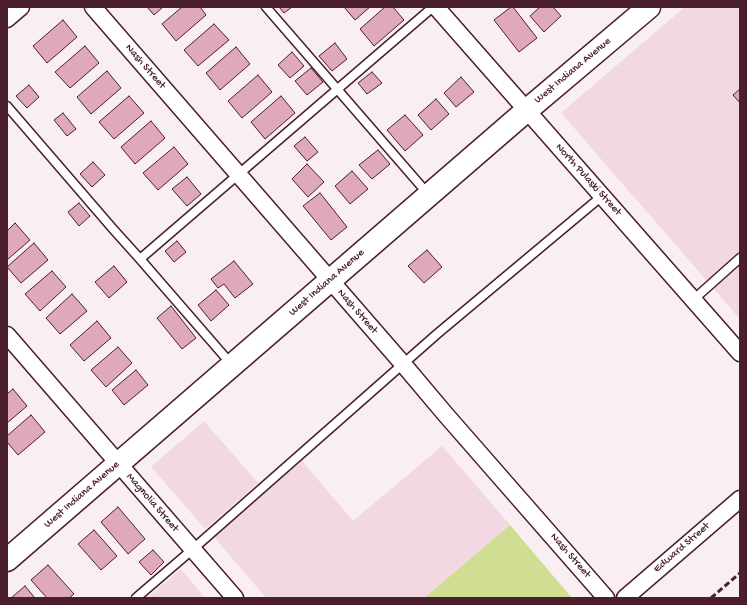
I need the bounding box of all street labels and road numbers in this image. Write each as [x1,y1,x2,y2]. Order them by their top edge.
street label: West Indiana Avenue [532,35,614,107]
street label: Nash Street [122,42,168,92]
street label: North Pulaski Street [552,141,624,219]
street label: West Indiana Avenue [286,247,368,319]
street label: Nash Street [334,287,380,337]
street label: West Indiana Avenue [41,459,123,531]
street label: Magnolia Street [123,471,181,535]
street label: Edward Street [651,520,713,576]
street label: Nash Street [547,531,593,581]

